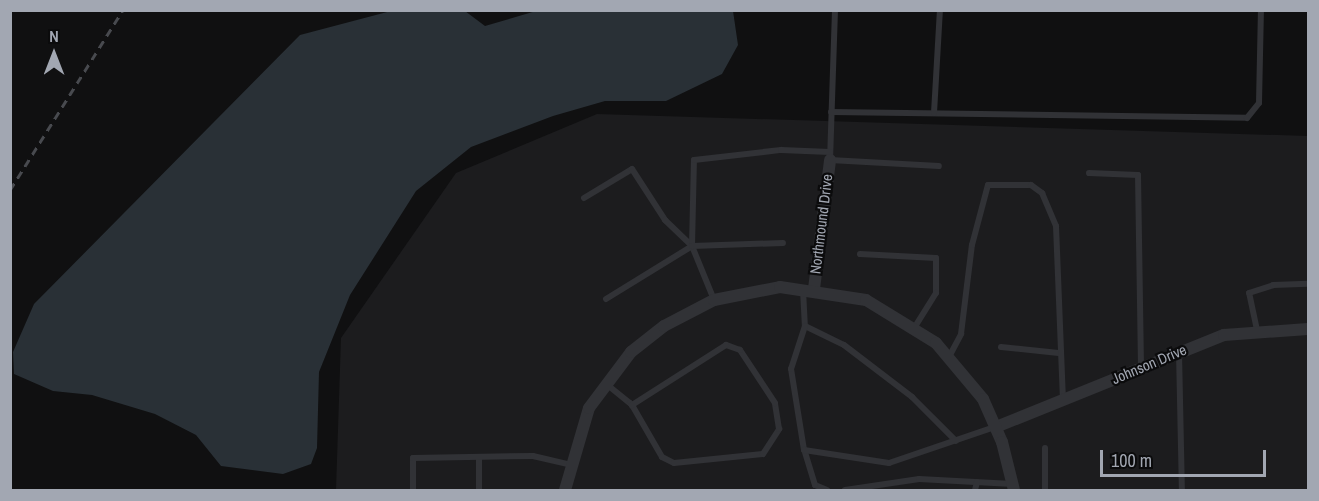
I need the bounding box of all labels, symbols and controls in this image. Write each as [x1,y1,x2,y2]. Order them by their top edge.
north arrow [24,24,84,84]
text: N [49,25,59,47]
street label: Northmound Drive [806,173,836,275]
street label: Johnson Drive [1109,340,1189,388]
scale bar [1103,438,1270,476]
text: 100 m [1111,448,1152,473]

